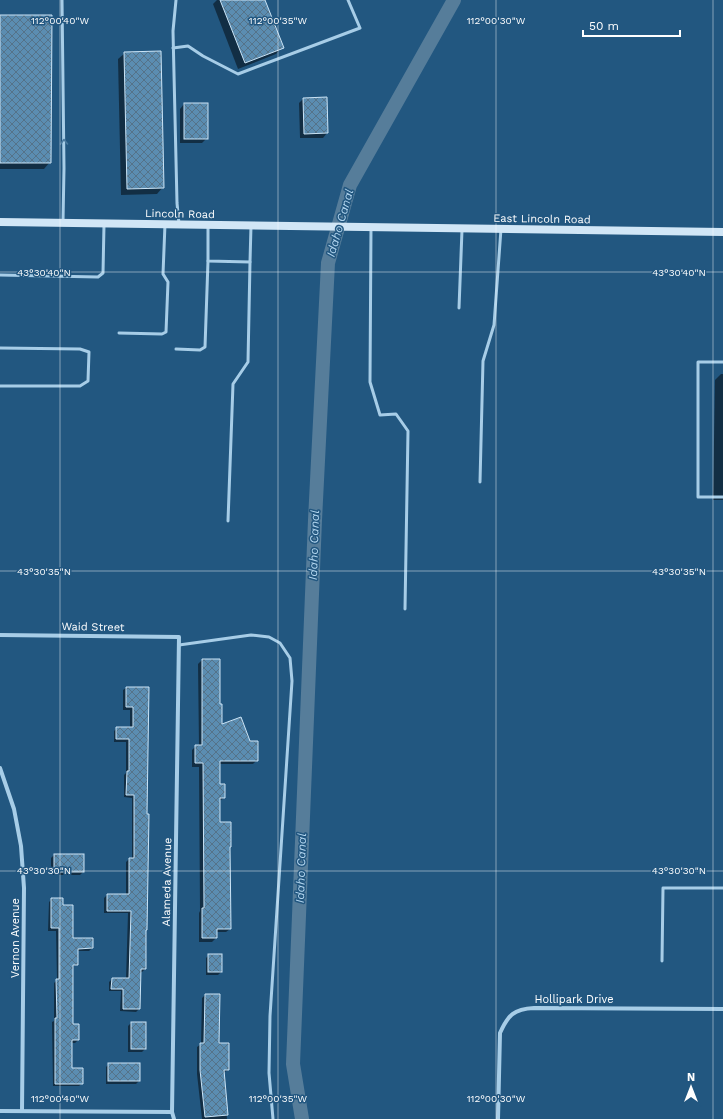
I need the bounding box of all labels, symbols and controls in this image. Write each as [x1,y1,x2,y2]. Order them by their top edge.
scale bar [583,12,680,38]
text: 112°00'40"W [31,15,89,26]
text: 112°00'35"W [249,15,308,26]
text: 112°00'30"W [467,15,526,26]
text: 50 m [589,19,619,33]
one-way arrow [60,139,68,145]
water label: Idaho Canal [324,187,356,259]
street label: Lincoln Road [145,207,215,221]
street label: East Lincoln Road [493,212,591,226]
text: 43°30'40"N [17,267,71,278]
text: 43°30'40"N [652,267,706,278]
water label: Idaho Canal [306,509,322,580]
text: 43°30'35"N [17,566,71,577]
text: 43°30'35"N [652,566,706,577]
street label: Waid Street [61,620,125,634]
water label: Idaho Canal [293,832,309,903]
street label: Alameda Avenue [160,838,174,926]
text: 43°30'30"N [17,865,71,876]
text: 43°30'30"N [652,865,706,876]
street label: Vernon Avenue [9,898,22,978]
street label: Hollipark Drive [535,993,613,1006]
north arrow [671,1067,711,1107]
text: N [687,1071,695,1084]
text: 112°00'40"W [31,1093,89,1104]
text: 112°00'35"W [249,1093,308,1104]
text: 112°00'30"W [467,1093,526,1104]

